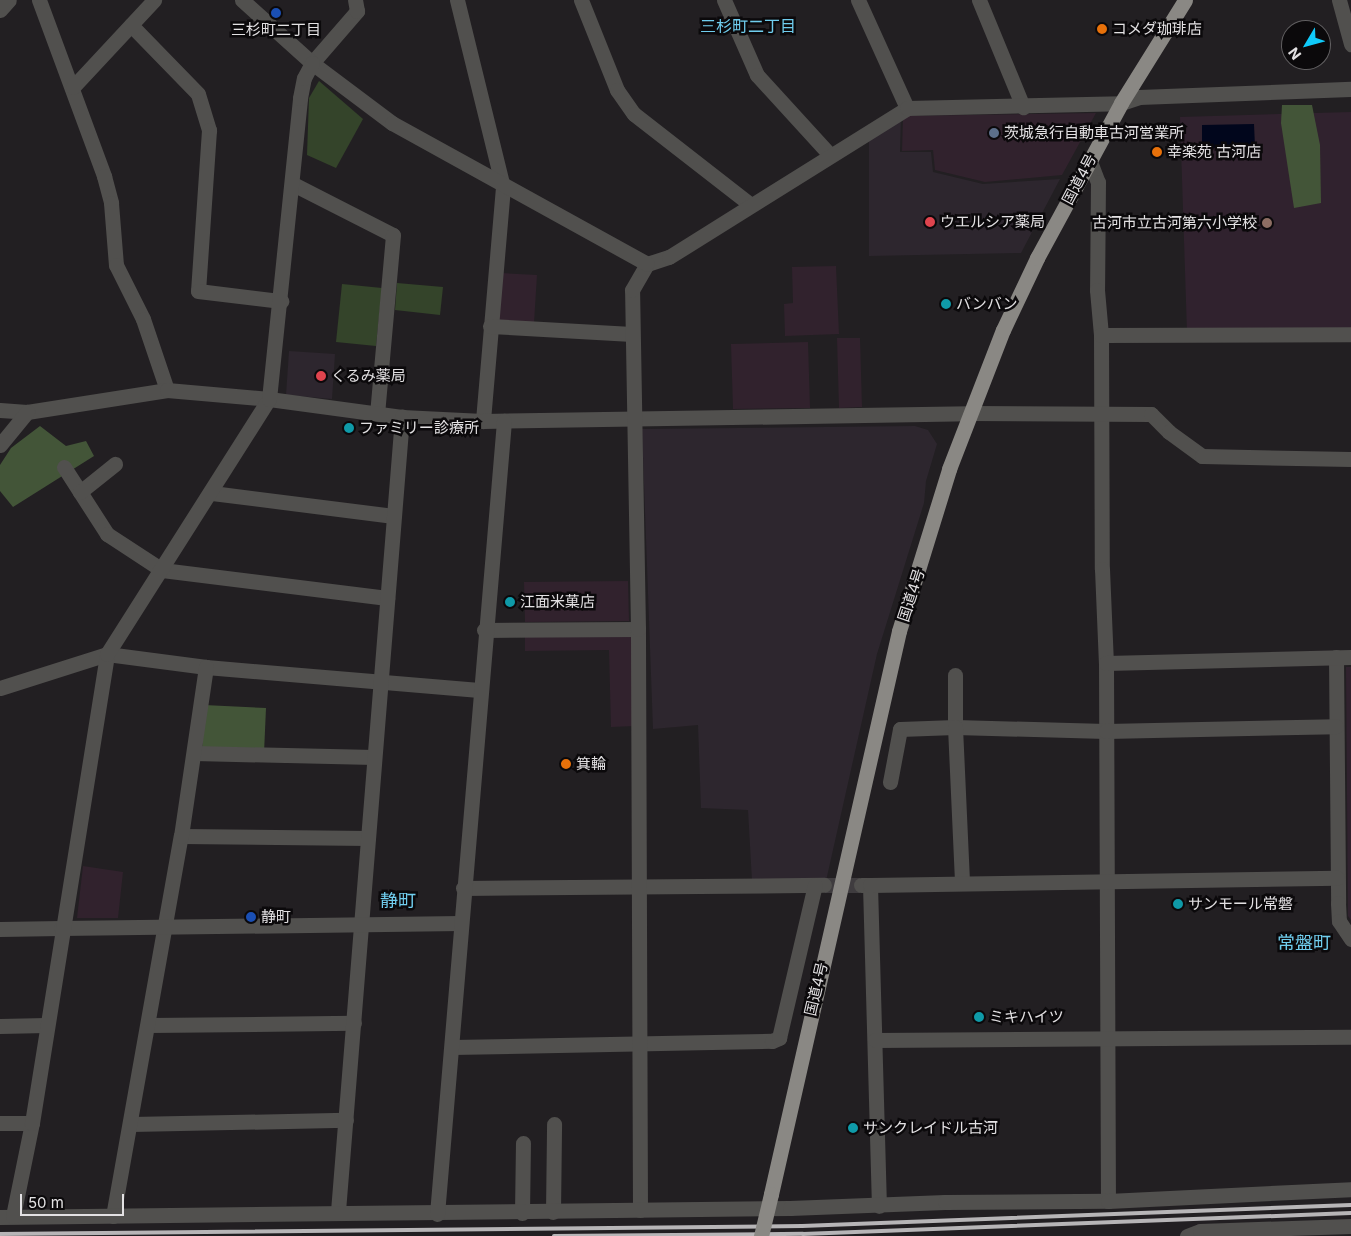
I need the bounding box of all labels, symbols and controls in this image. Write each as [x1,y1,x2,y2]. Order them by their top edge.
marker: 三杉町二丁目 [270,7,282,19]
district label: 三杉町二丁目 [700,16,796,36]
place label: コメダ珈琲店 [1112,20,1202,38]
north arrow [1281,20,1331,70]
place label: 三杉町二丁目 [231,21,321,39]
marker: コメダ珈琲店 [1096,23,1108,35]
text: N [1284,44,1304,63]
place label: 茨城急行自動車古河営業所 [1004,124,1184,142]
marker: 茨城急行自動車古河営業所 [988,127,1000,139]
place label: 幸楽苑 古河店 [1167,143,1261,161]
marker: 幸楽苑 古河店 [1151,146,1163,158]
street label: 国道4号 [1058,151,1100,207]
place label: ウエルシア薬局 [940,213,1045,231]
place label: 古河市立古河第六小学校 [1092,214,1257,232]
marker: ウエルシア薬局 [924,216,936,228]
marker: 古河市立古河第六小学校 [1261,217,1273,229]
place label: バンバン [956,295,1016,313]
marker: バンバン [940,298,952,310]
place label: くるみ薬局 [331,367,406,385]
marker: くるみ薬局 [315,370,327,382]
place label: ファミリー診療所 [359,419,479,437]
marker: ファミリー診療所 [343,422,355,434]
street label: 国道4号 [894,566,928,624]
place label: 江面米菓店 [520,593,595,611]
marker: 江面米菓店 [504,596,516,608]
place label: 箕輪 [576,755,606,773]
marker: 箕輪 [560,758,572,770]
district label: 静町 [380,890,416,912]
place label: サンモール常磐 [1188,895,1293,913]
marker: サンモール常磐 [1172,898,1184,910]
place label: 静町 [261,908,291,926]
marker: 静町 [245,911,257,923]
district label: 常盤町 [1277,932,1331,954]
street label: 国道4号 [801,960,831,1018]
place label: ミキハイツ [989,1008,1064,1026]
marker: ミキハイツ [973,1011,985,1023]
place label: サンクレイドル古河 [863,1119,998,1137]
marker: サンクレイドル古河 [847,1122,859,1134]
scale bar [22,1184,126,1216]
text: 50 m [28,1193,64,1212]

